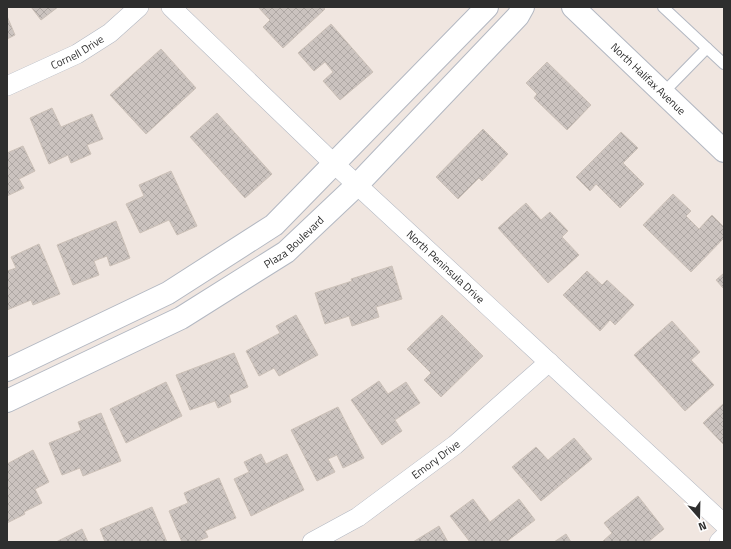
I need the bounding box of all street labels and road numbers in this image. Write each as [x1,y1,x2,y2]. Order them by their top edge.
street label: Cornell Drive [48,31,107,73]
street label: North Halifax Avenue [607,39,690,119]
street label: Plaza Boulevard [261,212,327,272]
street label: North Peninsula Drive [403,227,488,307]
street label: Emory Drive [408,436,464,483]

